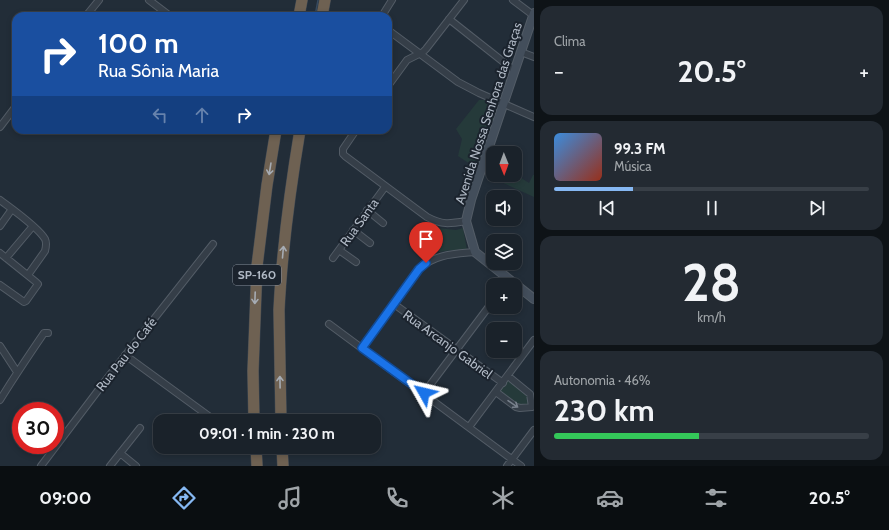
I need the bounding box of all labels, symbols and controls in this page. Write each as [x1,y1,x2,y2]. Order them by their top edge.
street label: Avenida Nossa Senhora das Graças [451,20,525,206]
text: 100 m [98,26,179,60]
icon: right [32,28,84,80]
text: Clima [554,33,585,49]
text: 20.5° [677,53,746,90]
text: − [554,58,564,85]
text: + [859,58,869,85]
text: Rua Sônia Maria [98,60,219,82]
icon: left [149,104,171,126]
icon: ahead [191,104,213,126]
icon: right [233,104,255,126]
text: 99.3 FM [614,140,666,158]
north arrow [486,146,522,182]
map controls [486,146,522,358]
text: Música [614,158,652,174]
one-way arrow [266,162,274,175]
button: sound [486,190,522,226]
street label: Rua Santa [336,194,382,249]
icon: previous [596,197,618,219]
icon: pause [701,197,723,219]
icon: next [806,197,828,219]
pin [409,222,443,263]
icon: arrive [415,228,437,250]
button: layers [486,234,522,270]
one-way arrow [279,246,287,259]
text: 28 [682,251,741,314]
road number: SP-160 [233,265,281,285]
button: + [486,278,522,314]
one-way arrow [252,291,259,304]
street label: Rua Arcanjo Gabriel [400,306,496,383]
text: km/h [697,309,726,325]
street label: Rua Pau do Café [92,314,160,394]
button: − [486,322,522,358]
position arrow [403,372,445,414]
text: Autonomia · 46% [554,372,651,388]
one-way arrow [276,376,284,389]
text: 230 km [554,392,655,429]
one-way arrow [507,400,518,408]
speed limit sign: 30 [12,402,64,454]
text: 09:01 · 1 min · 230 m [199,425,335,443]
icon: directions [170,484,198,512]
icon: music [276,484,304,512]
icon: phone [383,484,411,512]
icon: climate [489,484,517,512]
icon: car [596,484,624,512]
icon: filters [702,484,730,512]
text: 09:00 [39,487,91,509]
text: 20.5° [809,487,850,509]

